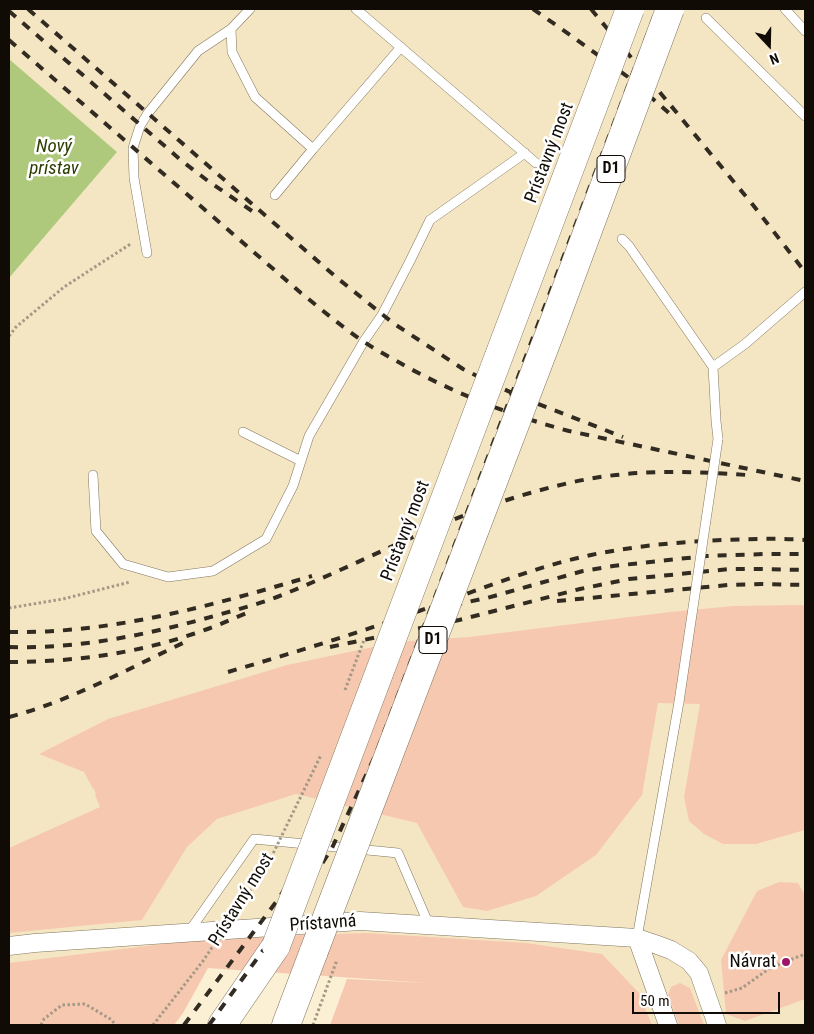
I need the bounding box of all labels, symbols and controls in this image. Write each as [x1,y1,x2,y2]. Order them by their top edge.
north arrow [744,20,794,70]
text: N [768,50,781,68]
street label: Prístavný most [521,100,579,206]
water label: Nový prístav [29,136,79,180]
road number: D1 [597,156,625,182]
street label: Prístavný most [377,478,435,584]
road number: D1 [419,626,447,654]
street label: Prístavný most [205,849,279,951]
street label: Prístavná [289,911,357,937]
place label: Návrat [730,951,776,973]
marker: Návrat [780,956,792,968]
scale bar [634,982,782,1014]
text: 50 m [640,992,670,1010]

